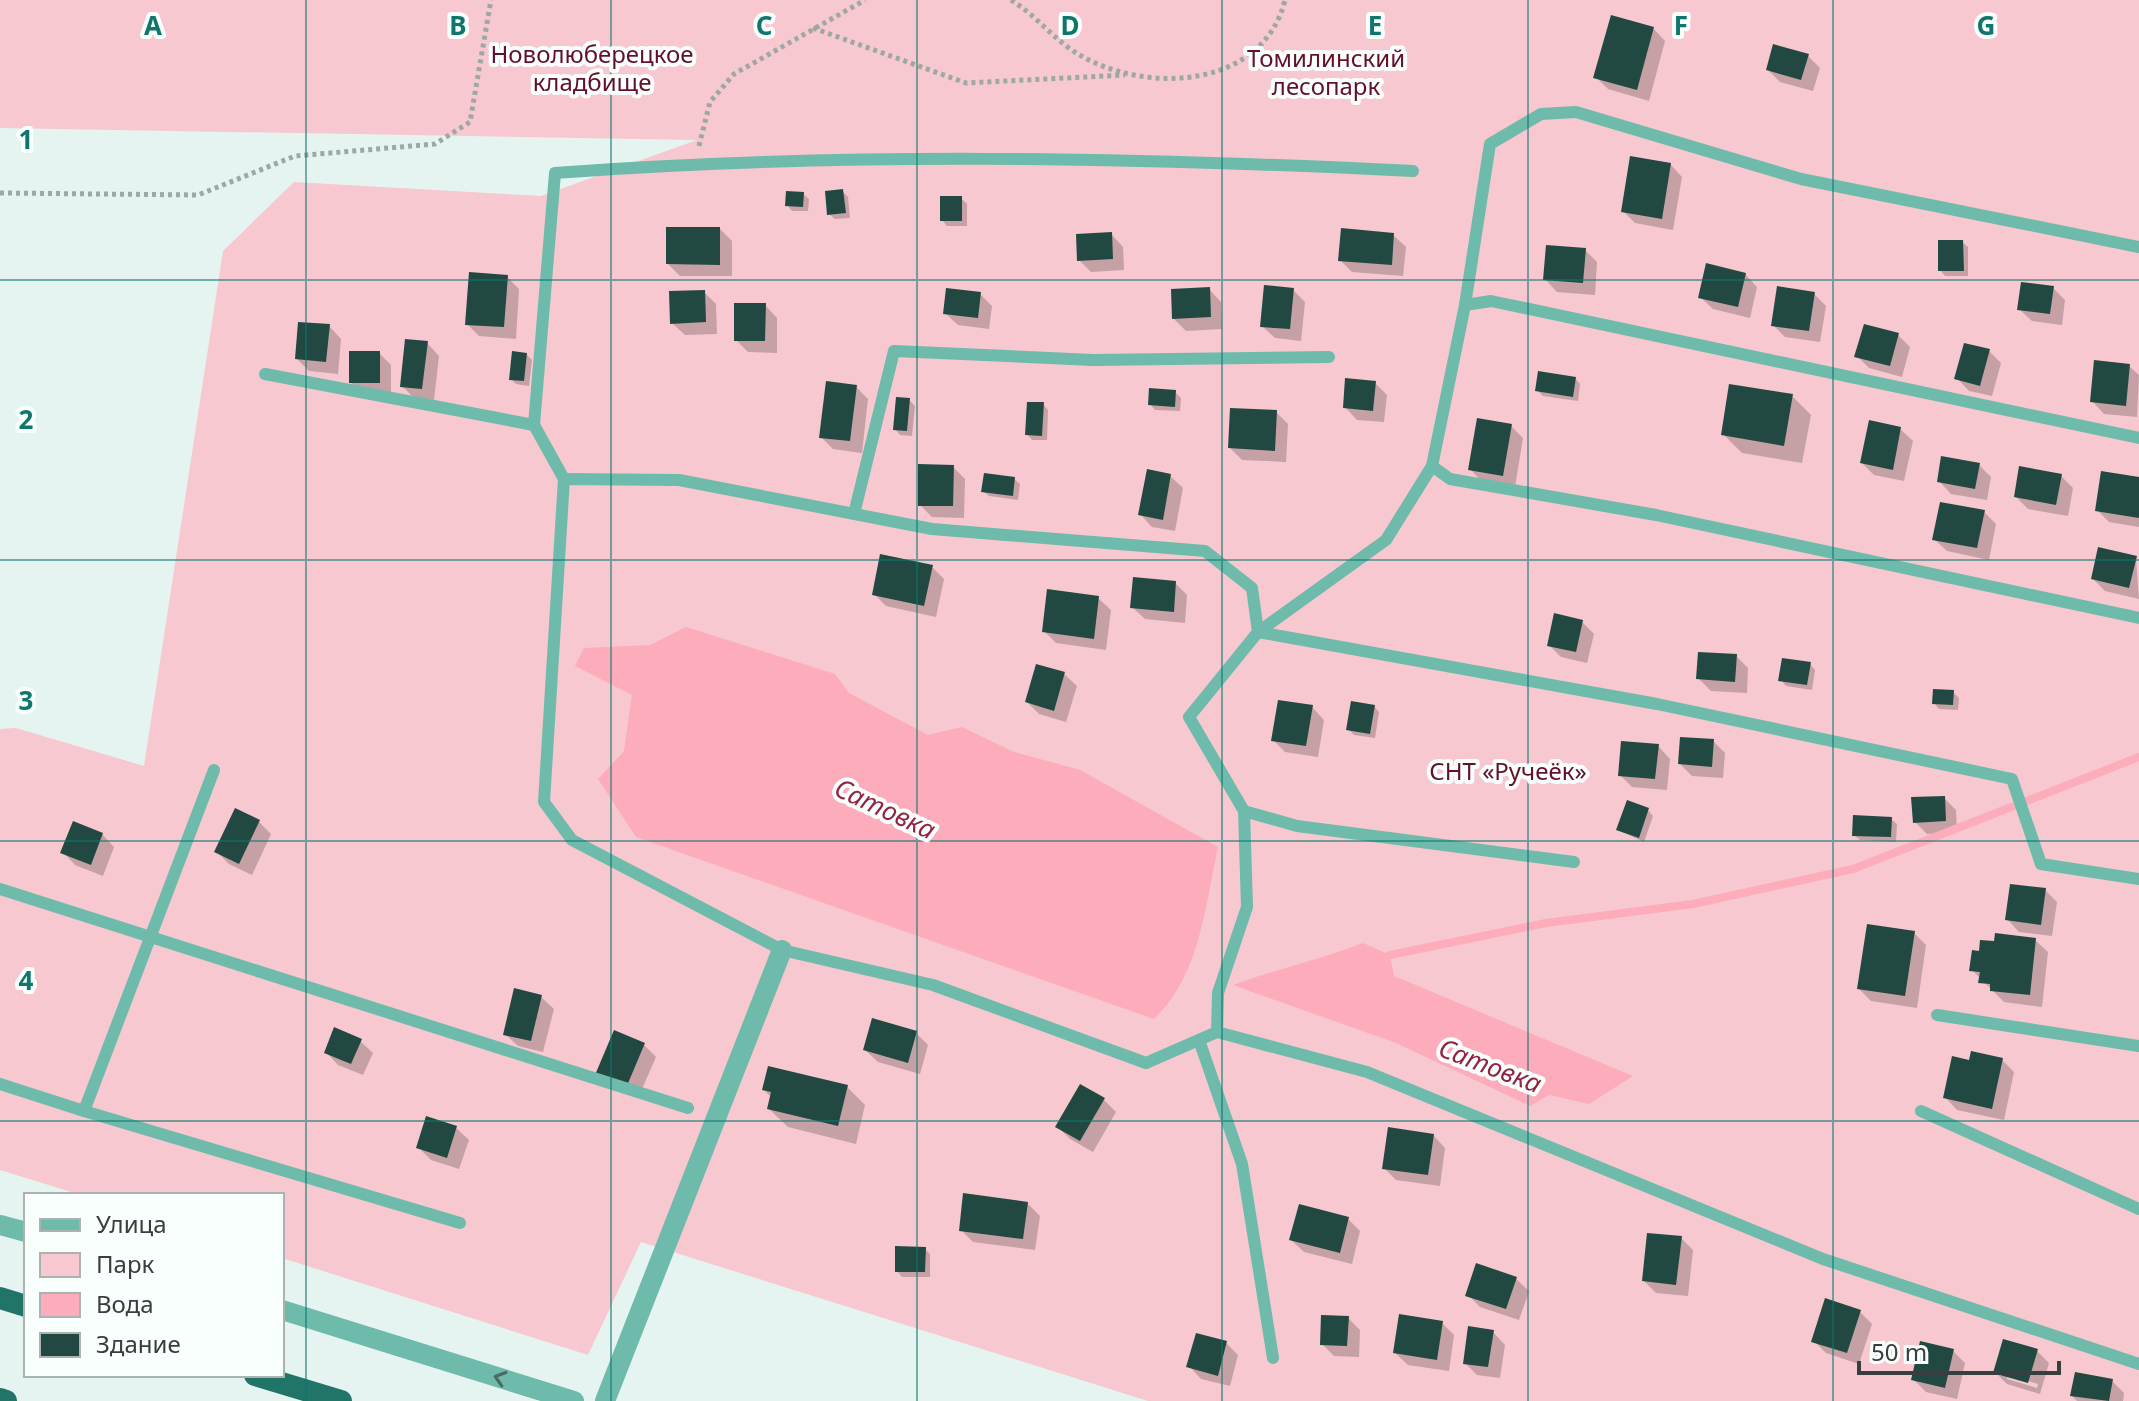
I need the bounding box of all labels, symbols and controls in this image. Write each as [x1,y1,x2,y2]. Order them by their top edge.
text: A [144,7,162,43]
text: B [449,7,467,43]
text: C [756,7,772,43]
text: D [1060,7,1080,43]
text: E [1368,7,1382,43]
text: F [1674,7,1688,43]
text: G [1977,7,1995,43]
park label: Новолюберецкое кладбище [491,37,693,98]
park label: Томилинский лесопарк [1247,41,1405,102]
text: 1 [19,121,33,157]
text: 2 [19,401,34,437]
text: 3 [19,682,33,718]
park label: СНТ «Ручеёк» [1429,754,1587,787]
water label: Сатовка [829,769,942,847]
text: 4 [19,962,34,998]
water label: Сатовка [1434,1029,1547,1101]
legend [24,1193,284,1377]
text: Улица [96,1207,167,1240]
text: Парк [96,1247,155,1280]
text: Вода [96,1287,154,1320]
scale bar [1859,1325,2059,1375]
text: Здание [96,1327,181,1360]
text: 50 m [1871,1335,1927,1368]
one-way arrow [493,1371,507,1387]

